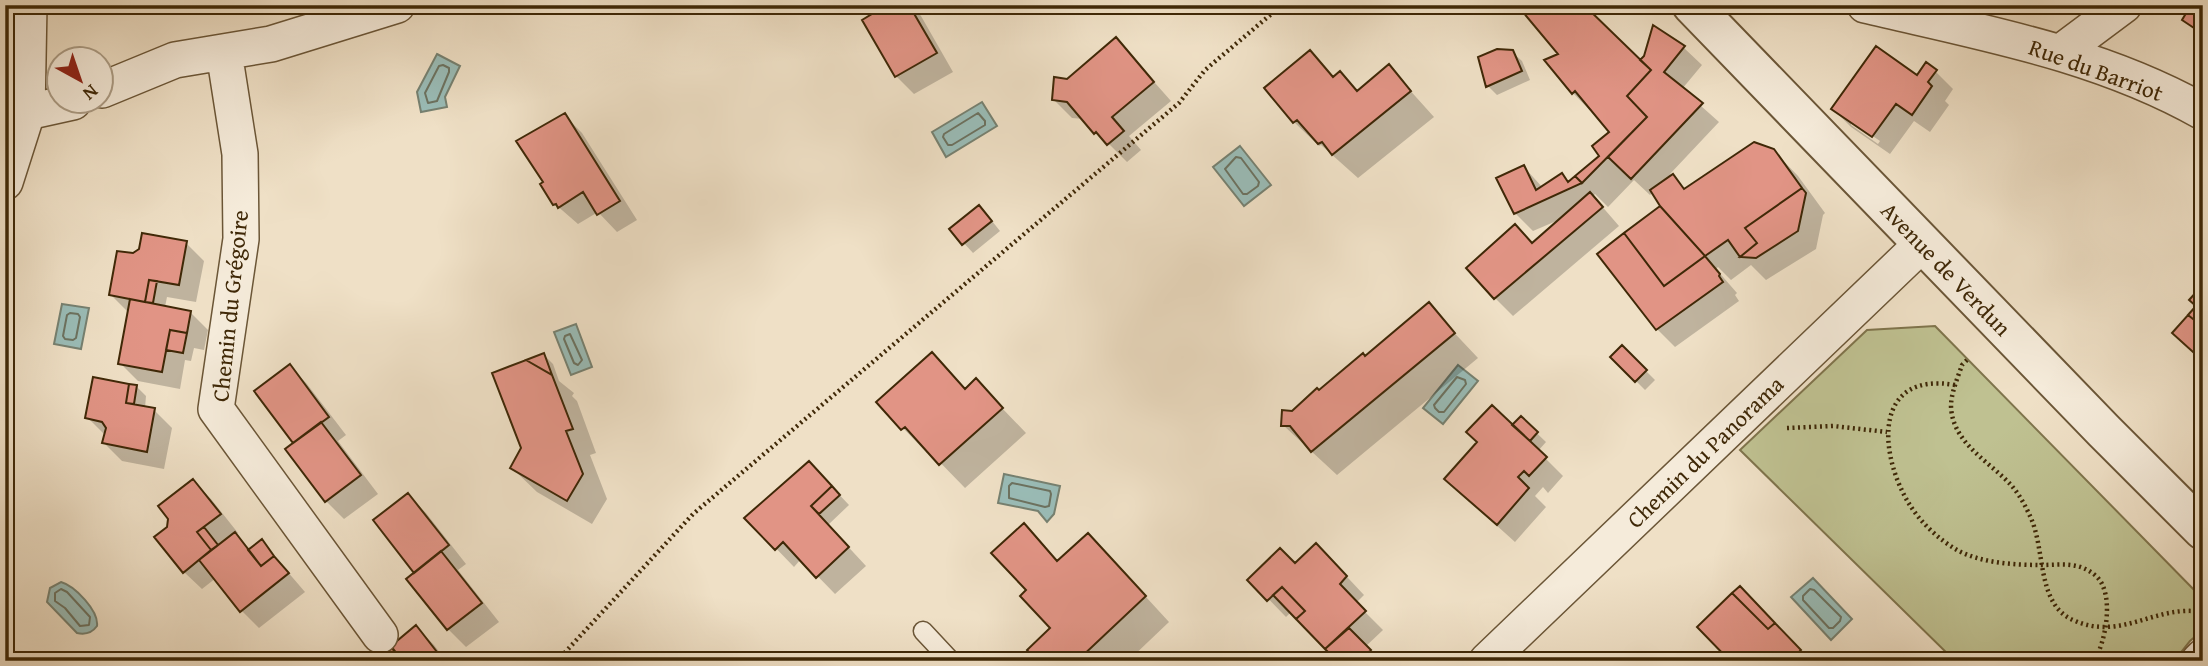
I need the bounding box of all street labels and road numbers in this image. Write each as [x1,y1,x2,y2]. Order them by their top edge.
street label: Rue du Barriot [2025,30,2168,109]
street label: Avenue de Verdun [1874,194,2019,343]
street label: Chemin du Grégoire [203,208,256,403]
street label: Chemin du Panorama [1619,368,1791,535]

